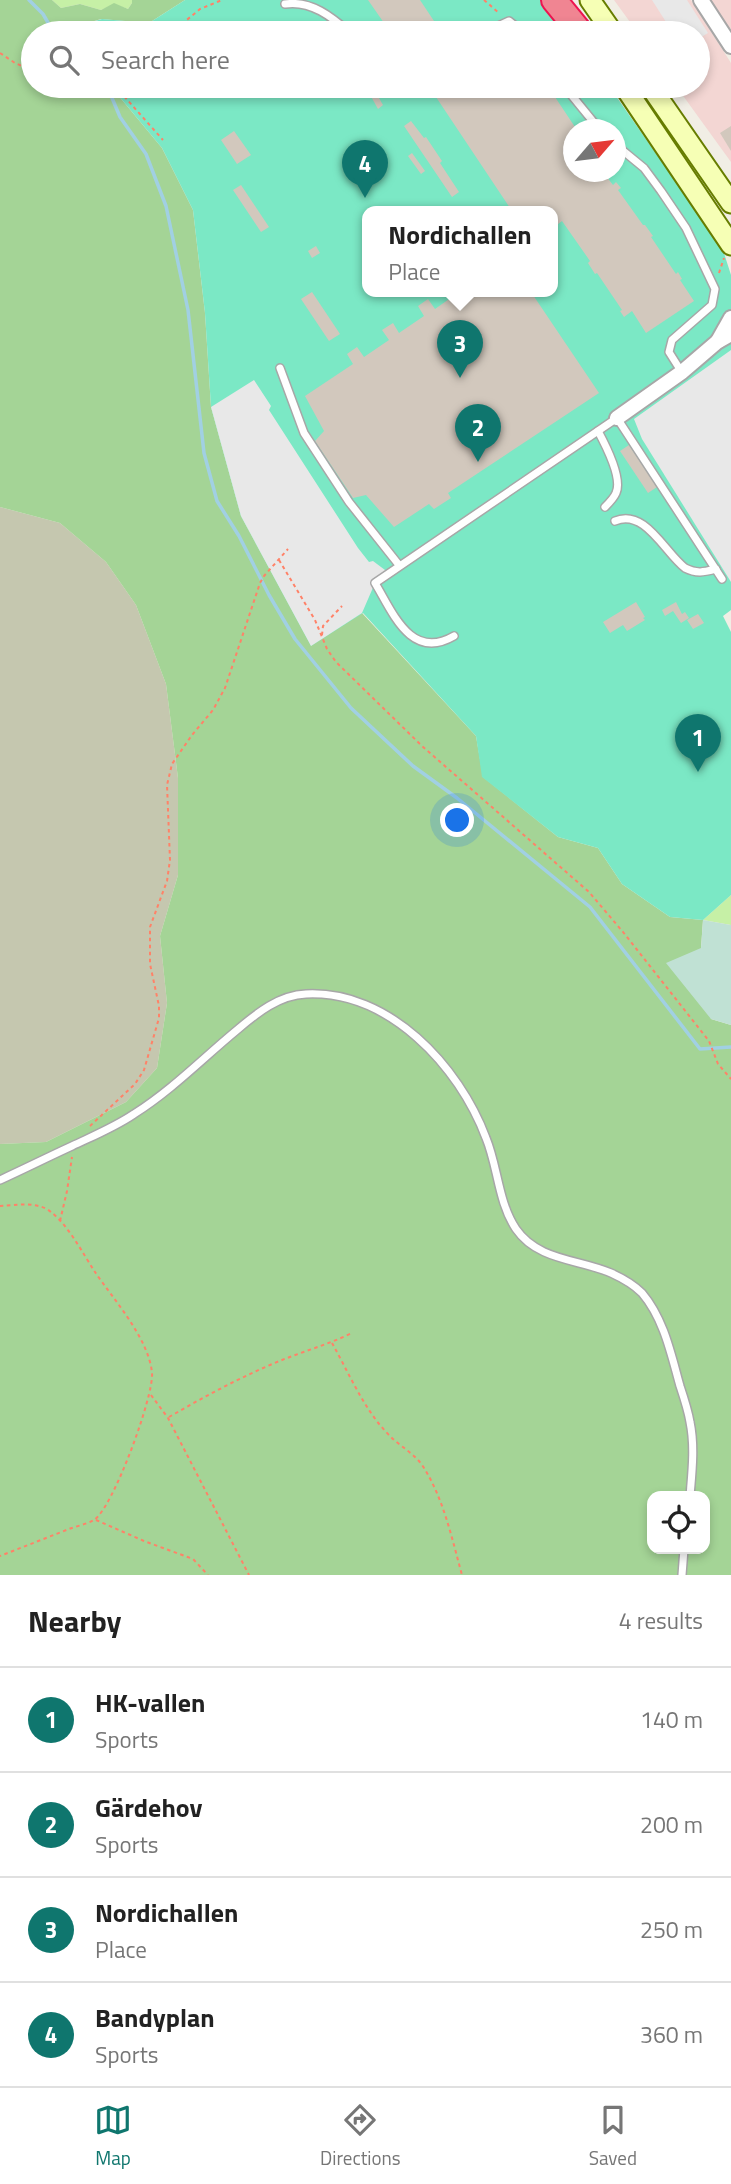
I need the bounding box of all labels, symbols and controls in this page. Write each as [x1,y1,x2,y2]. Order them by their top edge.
search box [21,21,710,98]
text: Search here [101,40,230,79]
icon: search [45,41,83,79]
north arrow [563,119,626,182]
pin: 4 [342,140,388,198]
popup [362,206,558,297]
text: Nordichallen [388,215,532,254]
text: Place [388,254,440,289]
pin: 3 [437,320,483,378]
pin: 2 [455,404,501,462]
pin: 1 [675,714,721,772]
your location [440,803,474,837]
map controls [647,1491,710,1554]
button: locate [647,1491,710,1554]
text: Nearby [28,1598,121,1644]
text: 4 results [619,1603,703,1638]
text: HK-vallen [95,1683,206,1722]
text: 1 [45,1702,57,1737]
text: 140 m [640,1702,703,1737]
text: Sports [95,1722,158,1757]
text: Gärdehov [95,1788,202,1827]
text: 2 [45,1807,57,1842]
text: 200 m [640,1807,703,1842]
text: Sports [95,1827,158,1862]
text: Nordichallen [95,1893,238,1932]
text: 3 [45,1912,57,1947]
text: 250 m [640,1912,703,1947]
text: Place [95,1932,147,1967]
text: Bandyplan [95,1998,215,2037]
text: 4 [45,2017,57,2052]
text: 360 m [640,2017,703,2052]
text: Sports [95,2037,158,2072]
tab: Map [94,2101,132,2172]
tab: Directions [320,2101,401,2172]
tab: Saved [589,2101,637,2172]

